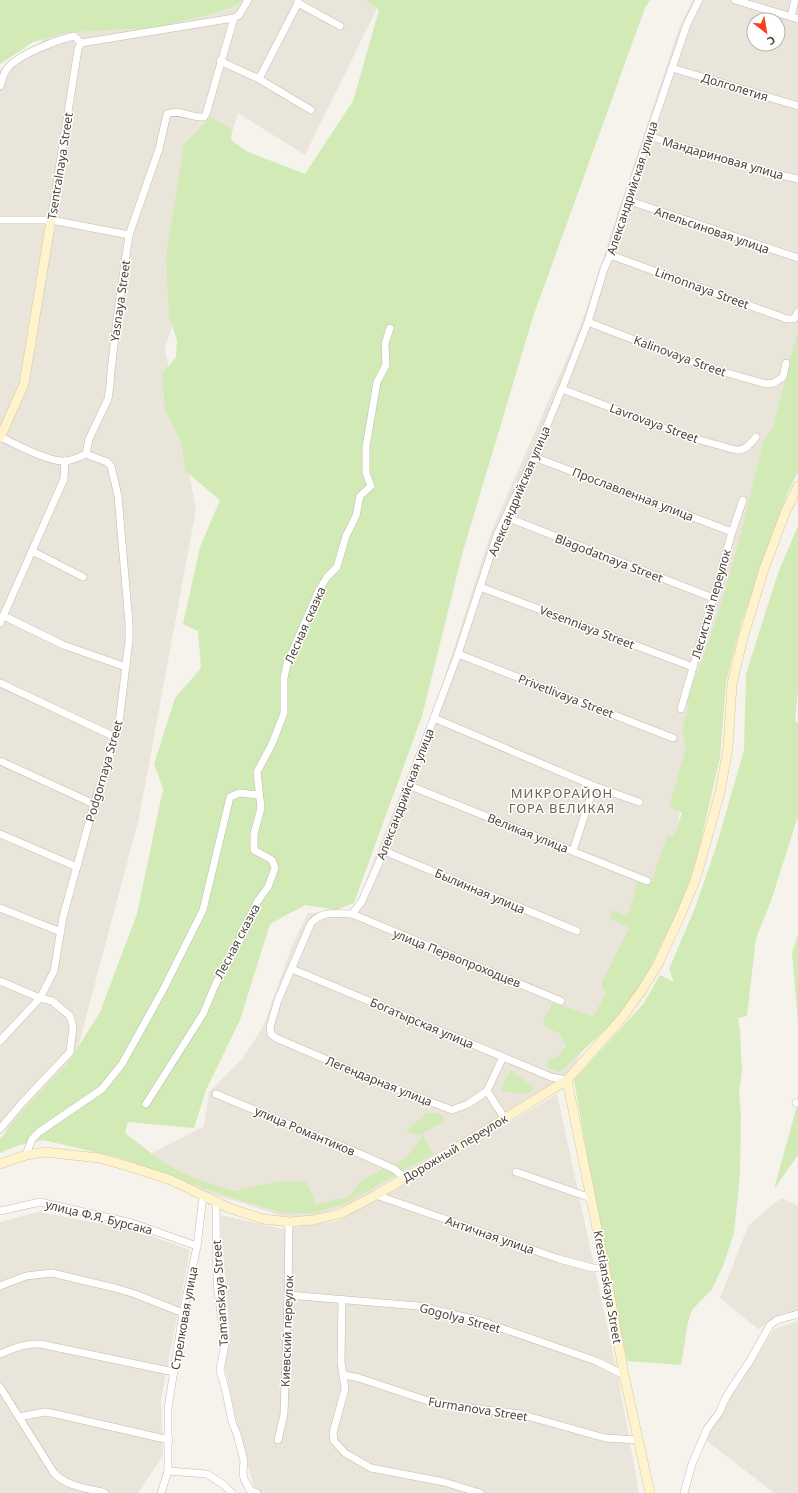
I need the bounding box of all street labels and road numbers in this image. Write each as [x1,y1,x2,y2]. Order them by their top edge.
street label: Долголетия [700,69,770,105]
street label: Tsentralnaya Street [43,110,77,221]
street label: Александрийская улица [602,119,662,257]
street label: Мандариновая улица [660,133,786,183]
street label: Апельсиновая улица [652,202,772,258]
street label: Yasnaya Street [106,258,134,343]
street label: Limonnaya Street [653,263,752,313]
street label: Kalinovaya Street [631,331,729,381]
street label: Lavrovaya Street [607,399,701,447]
street label: Александрийская улица [484,423,554,559]
street label: Прославленная улица [570,463,696,525]
street label: Blagodatnaya Street [553,530,666,587]
street label: Лесистый переулок [687,547,735,661]
street label: Лесная сказка [280,584,330,666]
street label: Vesenniaya Street [537,601,638,653]
street label: Privetlivaya Street [516,670,617,722]
street label: Podgornaya Street [81,717,127,824]
street label: Александрийская улица [372,726,438,862]
street label: Великая улица [485,809,571,857]
street label: Былинная улица [432,864,528,918]
street label: Лесная сказка [210,901,264,981]
street label: улица Первопроходцев [391,925,523,991]
street label: Богатырская улица [368,993,476,1053]
street label: Легендарная улица [323,1052,435,1110]
street label: улица Романтиков [252,1102,358,1160]
street label: Дорожный переулок [399,1110,511,1186]
street label: улица Ф.Я. Бурсака [44,1195,154,1239]
street label: Античная улица [443,1212,537,1258]
street label: Krestianskaya Street [590,1229,626,1346]
street label: Tamanskaya Street [208,1239,232,1347]
street label: Стрелковая улица [167,1265,201,1371]
street label: Киевский переулок [277,1274,297,1387]
street label: Gogolya Street [418,1299,503,1337]
street label: Furmanova Street [427,1393,530,1425]

